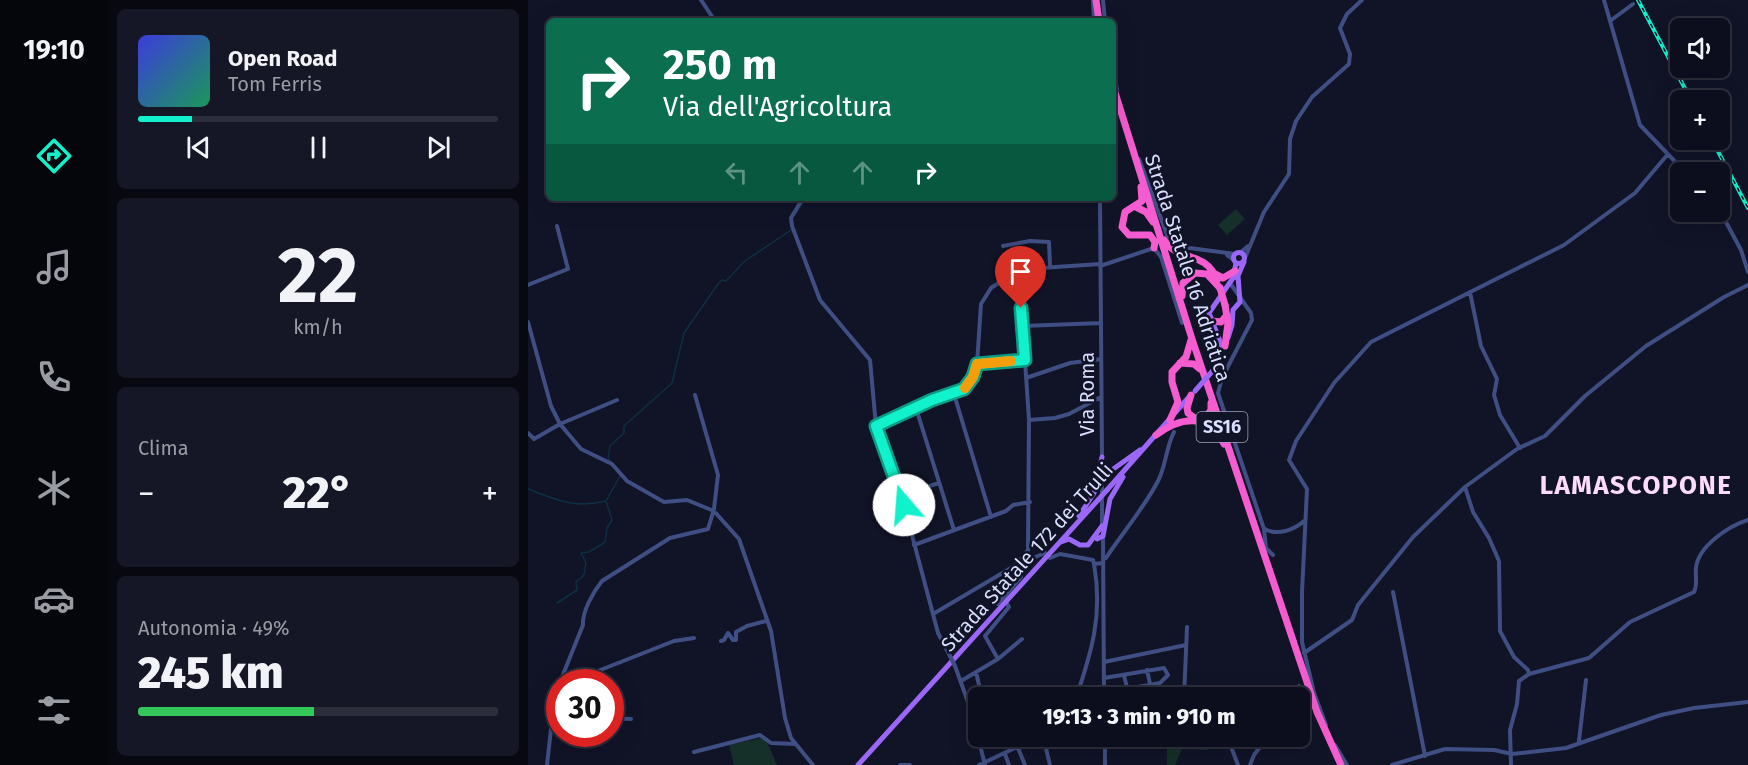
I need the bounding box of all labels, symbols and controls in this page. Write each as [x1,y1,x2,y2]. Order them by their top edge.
map controls [1670,18,1730,222]
button: sound [1670,18,1730,78]
text: 19:10 [23,34,85,66]
text: 250 m [663,40,777,90]
icon: right [564,42,642,120]
text: Open Road [228,45,338,72]
text: Tom Ferris [228,72,322,96]
button: + [1670,90,1730,150]
text: Via dell'Agricoltura [663,91,892,123]
icon: previous [182,131,215,164]
icon: pause [302,131,335,164]
icon: next [422,131,455,164]
icon: directions [33,135,75,177]
street label: Strada Statale 16 Adriatica [1140,151,1236,385]
icon: left [720,156,753,189]
icon: ahead [783,156,816,189]
icon: ahead [846,156,879,189]
icon: right [909,156,942,189]
button: − [1670,162,1730,222]
text: 22 [278,229,358,323]
icon: music [33,246,75,288]
pin [995,246,1046,308]
icon: arrive [1004,255,1037,288]
text: km/h [293,315,343,339]
street label: Via Roma [1075,352,1099,436]
icon: phone [33,356,75,398]
road number: SS16 [1196,412,1248,442]
text: Clima [138,436,189,460]
street label: Strada Statale 172 dei Trulli [936,458,1118,656]
text: 22° [283,466,353,520]
icon: climate [33,467,75,509]
district label: LAMASCOPONE [1540,470,1732,501]
position arrow [872,473,936,537]
text: − [138,474,155,514]
text: + [482,474,498,514]
icon: car [33,578,75,620]
text: Autonomia · 49% [138,616,289,640]
text: 245 km [138,646,284,700]
speed limit sign: 30 [546,669,624,747]
icon: filters [33,689,75,731]
text: 19:13 · 3 min · 910 m [1042,703,1236,730]

